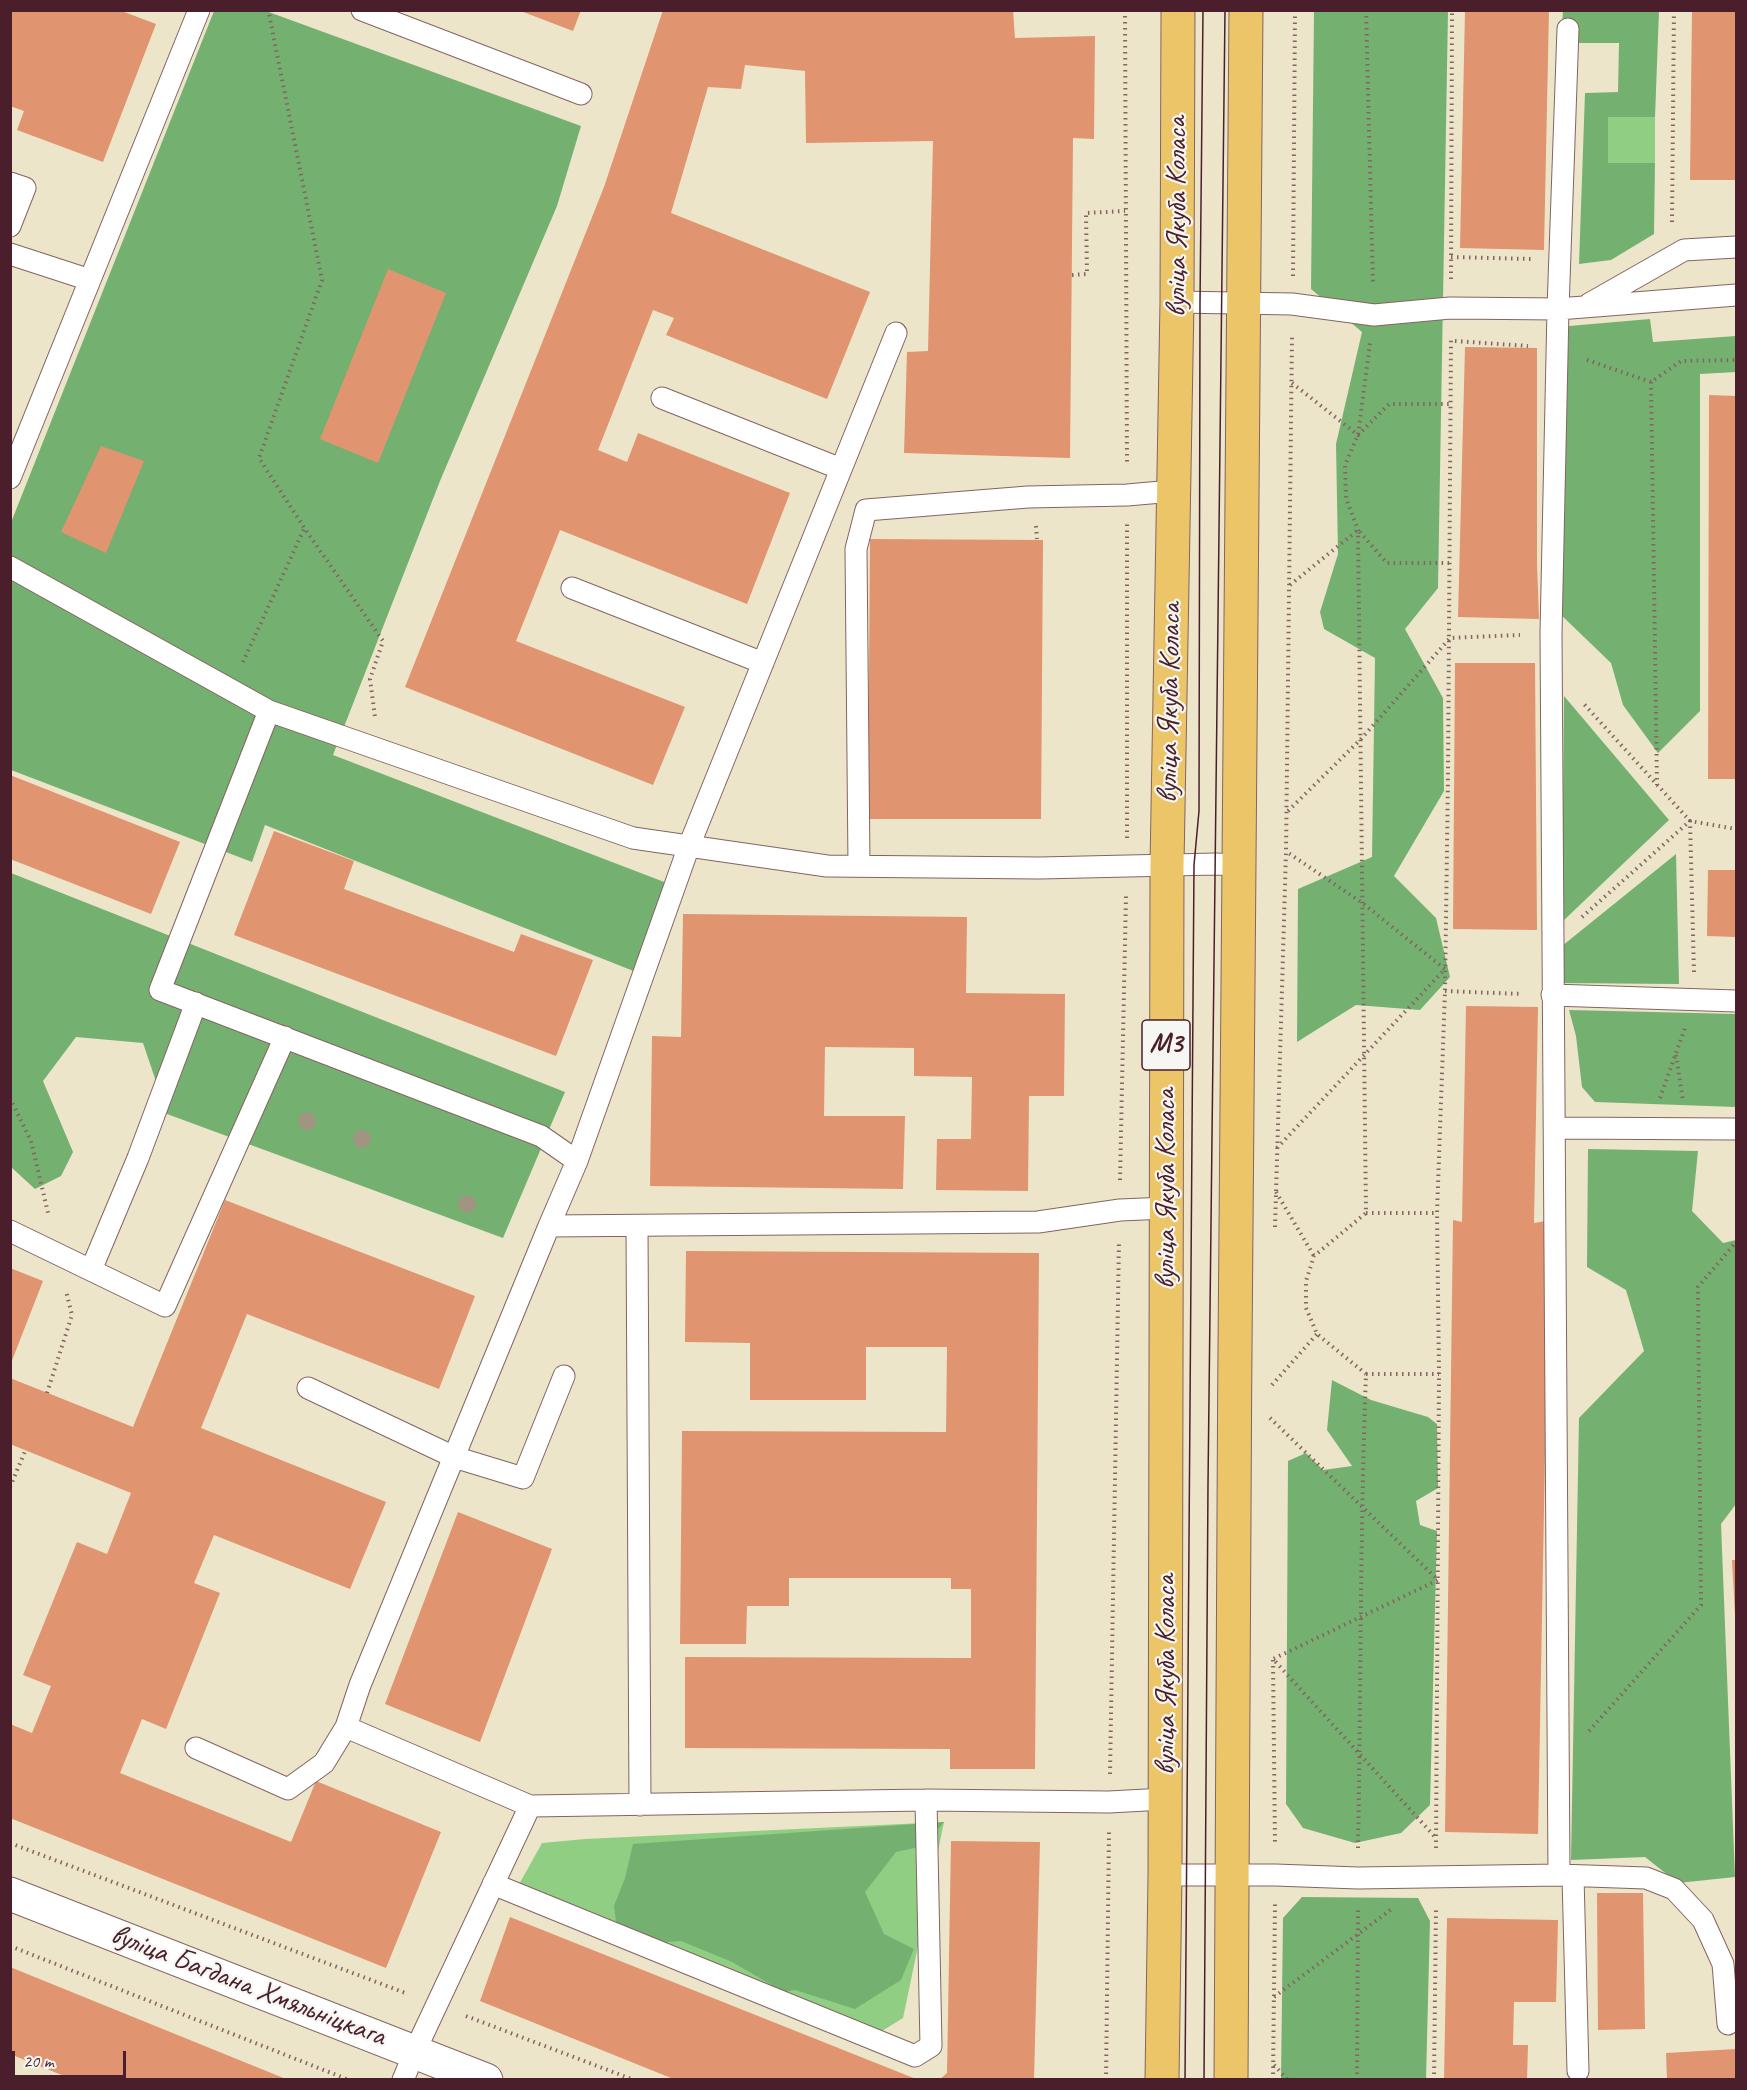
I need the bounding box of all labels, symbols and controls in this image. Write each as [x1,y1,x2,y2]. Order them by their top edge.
street label: вуліца Якуба Коласа [1159,117,1195,317]
street label: вуліца Якуба Коласа [1150,603,1190,803]
road number: М3 [1142,1020,1190,1070]
street label: вуліца Якуба Коласа [1148,1089,1184,1289]
street label: вуліца Якуба Коласа [1148,1575,1184,1775]
street label: вуліца Багдана Хмяльніцкага [106,1917,390,2055]
scale bar [15,2039,129,2077]
text: 20 m [23,2050,54,2072]

